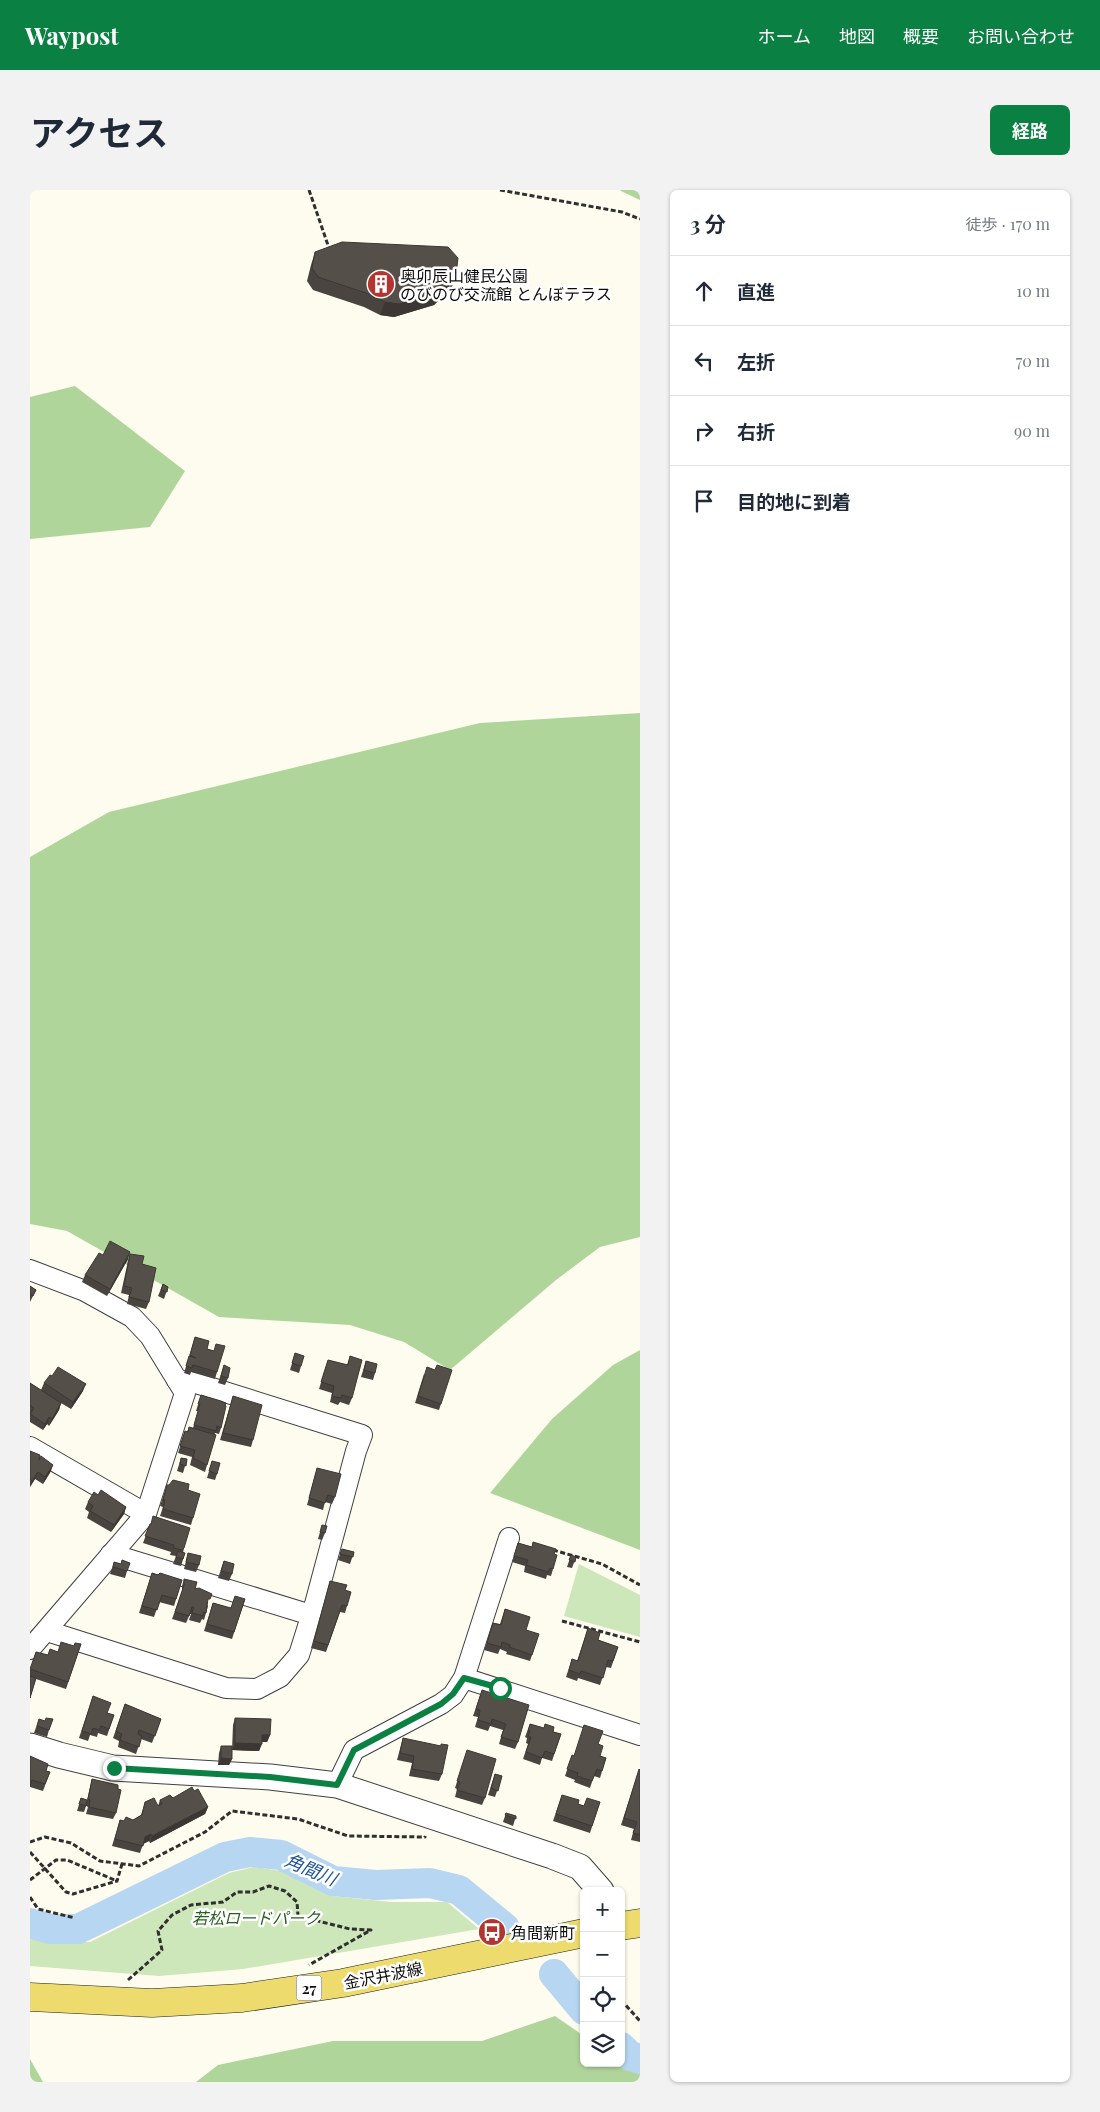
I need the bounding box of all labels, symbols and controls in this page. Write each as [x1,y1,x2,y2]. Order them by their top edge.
text: Waypost [25,19,119,51]
text: ホーム [758,24,811,48]
text: 地図 [839,24,875,48]
text: 概要 [903,24,939,48]
text: お問い合わせ [967,24,1075,48]
button: 経路 [990,105,1070,155]
text: アクセス [30,108,168,155]
text: 3 分 [690,209,726,237]
text: 徒歩 · 170 m [966,213,1050,234]
place label: 奥卯辰山健民公園 のびのび交流館 とんぼテラス [400,265,612,304]
building icon: 奥卯辰山健民公園 のびのび交流館 とんぼテラス [366,269,396,299]
icon: ahead [690,277,718,305]
text: 直進 [737,278,775,304]
text: 10 m [1016,280,1050,301]
icon: left [690,347,718,375]
text: 左折 [737,348,775,374]
text: 70 m [1016,350,1050,371]
icon: right [690,417,718,445]
text: 右折 [737,418,775,444]
text: 90 m [1014,420,1050,441]
icon: arrive [690,487,718,515]
text: 目的地に到着 [737,488,851,514]
route start [489,1677,512,1700]
route end [103,1757,126,1780]
water label: 角間川 [281,1847,342,1891]
map controls [580,1887,625,2067]
button: + [580,1887,625,1932]
park label: 若松ロードパーク [192,1907,321,1928]
bus stop icon: 角間新町 [477,1917,507,1947]
place label: 角間新町 [511,1922,575,1943]
button: − [580,1932,625,1977]
street label: 金沢井波線 [342,1957,424,1993]
road number: 27 [296,1976,322,2000]
button: locate [580,1977,625,2022]
button: layers [580,2022,625,2067]

